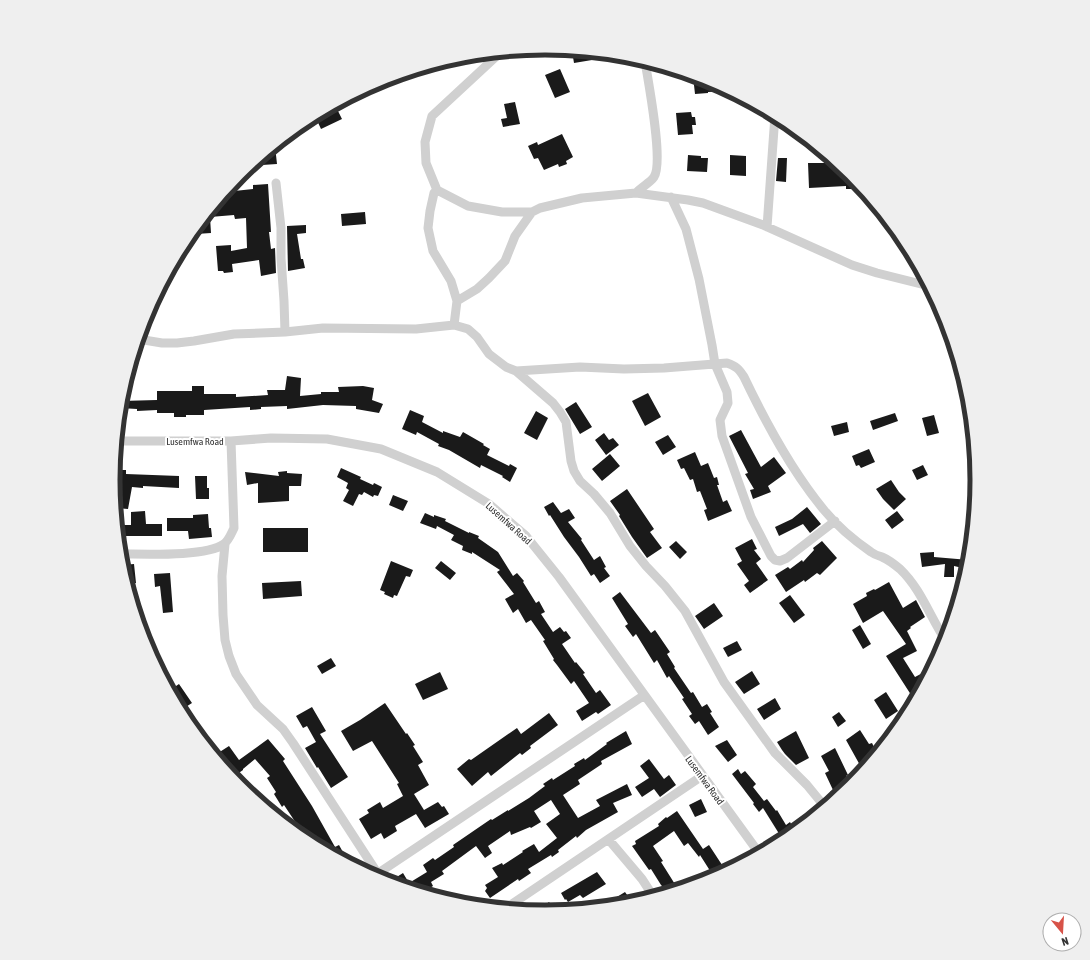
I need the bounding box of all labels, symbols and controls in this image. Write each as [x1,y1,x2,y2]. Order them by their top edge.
street label: Lusemfwa Road [166,436,224,447]
street label: Lusemfwa Road [484,500,534,547]
street label: Lusemfwa Road [683,754,726,807]
north arrow [1042,912,1082,952]
text: N [1060,935,1070,948]

